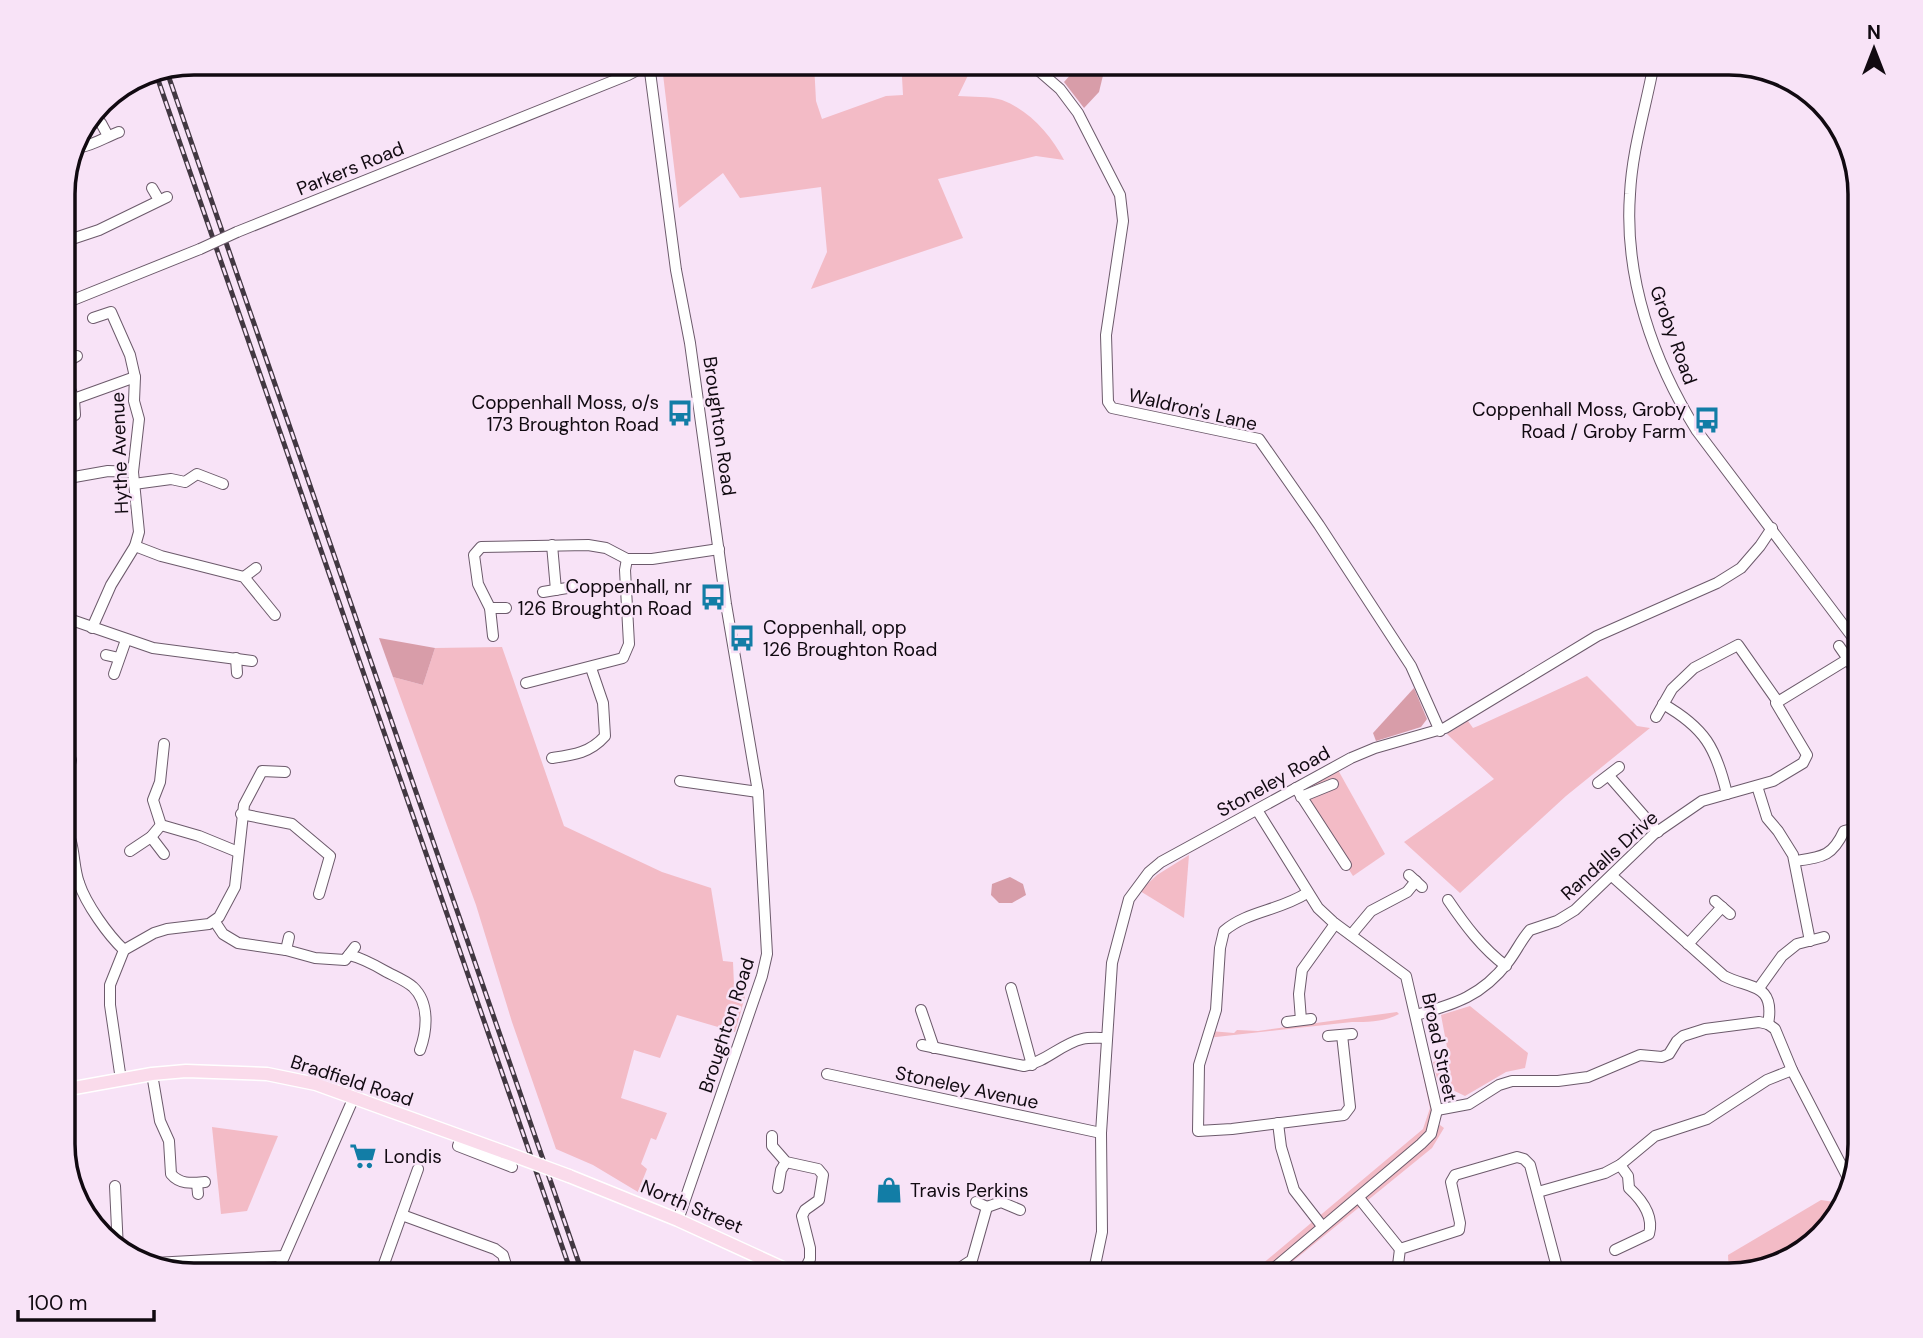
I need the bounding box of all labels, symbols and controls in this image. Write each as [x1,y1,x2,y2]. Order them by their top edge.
north arrow [1839,14,1909,84]
text: N [1867,20,1881,45]
street label: Parkers Road [293,136,407,201]
street label: Groby Road [1644,282,1703,388]
street label: Broughton Road [697,355,742,497]
street label: Waldron's Lane [1126,383,1260,436]
place label: Coppenhall Moss, o/s 173 Broughton Road [472,390,659,437]
street label: Hythe Avenue [105,391,134,515]
place label: Coppenhall Moss, Groby Road / Groby Farm [1472,397,1686,444]
bus stop icon: Coppenhall Moss, o/s 173 Broughton Road [665,398,695,428]
bus stop icon: Coppenhall Moss, Groby Road / Groby Farm [1692,405,1722,435]
place label: Coppenhall, nr 126 Broughton Road [518,574,692,621]
bus stop icon: Coppenhall, nr 126 Broughton Road [698,582,728,612]
place label: Coppenhall, opp 126 Broughton Road [763,615,937,662]
bus stop icon: Coppenhall, opp 126 Broughton Road [727,623,757,653]
street label: Stoneley Road [1212,740,1334,823]
street label: Randalls Drive [1555,805,1663,906]
street label: Broughton Road [693,955,760,1096]
street label: Broad Street [1416,990,1463,1104]
street label: Bradfield Road [287,1049,416,1112]
street label: Stoneley Avenue [893,1060,1041,1115]
supermarket icon: Londis [348,1141,378,1171]
place label: Londis [384,1144,442,1169]
street label: North Street [637,1174,747,1239]
shop icon: Travis Perkins [874,1175,904,1205]
place label: Travis Perkins [910,1178,1029,1203]
scale bar [18,1278,154,1322]
text: 100 m [28,1289,88,1317]

